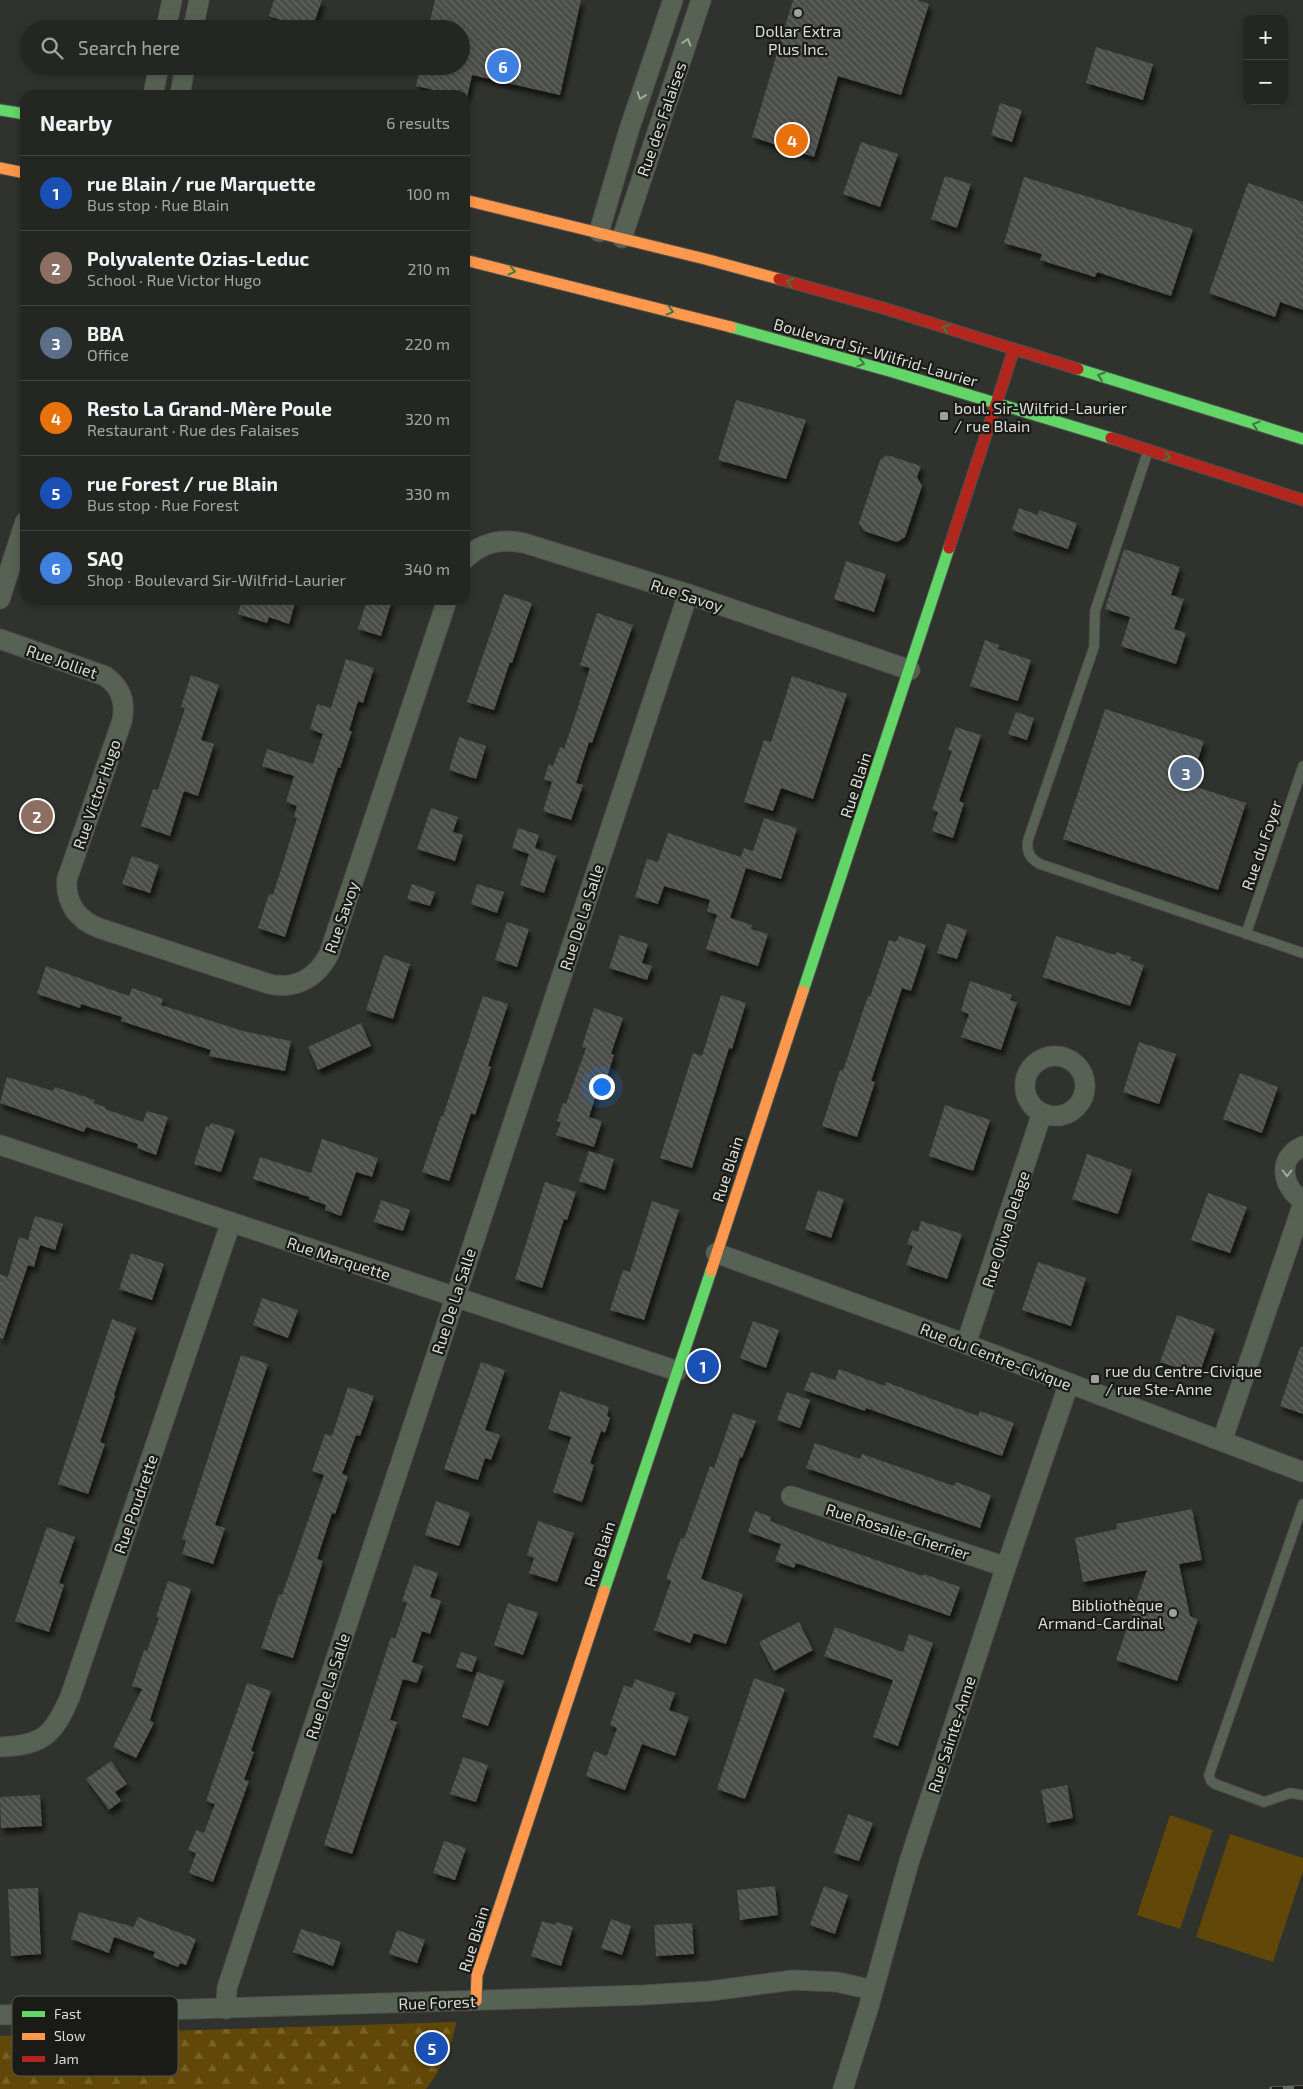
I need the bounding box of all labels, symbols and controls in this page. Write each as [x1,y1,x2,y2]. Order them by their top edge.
marker: Dollar Extra Plus Inc. [792,7,804,19]
map controls [1243,15,1288,105]
button: + [1243,15,1288,60]
search box [20,20,470,75]
place label: Dollar Extra Plus Inc. [755,21,841,58]
icon: search [38,34,66,62]
text: Search here [78,36,180,59]
one-way arrow [682,39,692,47]
pin: 6 [487,47,519,85]
street label: Rue des Falaises [632,59,690,179]
button: − [1243,60,1288,105]
one-way arrow [637,91,647,100]
text: Nearby [40,110,112,135]
text: 6 results [386,113,450,132]
pin: 4 [776,121,808,159]
text: rue Blain / rue Marquette [87,172,316,195]
text: 1 [53,184,59,203]
text: 100 m [407,184,450,203]
text: Bus stop · Rue Blain [87,195,229,214]
text: Polyvalente Ozias-Leduc [87,247,309,270]
text: 2 [51,259,61,278]
text: 210 m [407,259,450,278]
one-way arrow [508,265,517,276]
text: School · Rue Victor Hugo [87,270,261,289]
one-way arrow [786,277,795,288]
one-way arrow [665,306,673,316]
street label: Boulevard Sir-Wilfrid-Laurier [772,314,981,390]
text: BBA [87,322,124,345]
one-way arrow [943,323,951,333]
text: 3 [51,334,61,353]
text: 220 m [405,334,450,353]
text: Office [87,345,129,364]
one-way arrow [856,357,864,367]
one-way arrow [1098,372,1106,382]
text: Resto La Grand-Mère Poule [87,397,332,420]
place label: boul. Sir-Wilfrid-Laurier / rue Blain [954,398,1128,435]
text: 4 [51,409,61,428]
text: 320 m [405,409,450,428]
marker: boul. Sir-Wilfrid-Laurier / rue Blain [938,410,950,422]
text: Restaurant · Rue des Falaises [87,420,299,439]
one-way arrow [1253,420,1261,430]
one-way arrow [1162,451,1170,461]
text: rue Forest / rue Blain [87,472,278,495]
text: 5 [52,484,60,503]
text: 330 m [405,484,450,503]
text: Bus stop · Rue Forest [87,495,239,514]
text: SAQ [87,547,124,570]
text: 6 [51,559,61,578]
text: 340 m [404,559,450,578]
text: Shop · Boulevard Sir-Wilfrid-Laurier [87,570,346,589]
street label: Rue Savoy [649,574,726,616]
street label: Rue Jolliet [24,640,100,682]
street label: Rue Victor Hugo [68,737,124,851]
street label: Rue Blain [835,750,875,820]
pin: 3 [1170,754,1202,792]
pin: 2 [21,797,53,835]
street label: Rue du Foyer [1237,797,1285,892]
street label: Rue De La Salle [555,862,607,972]
street label: Rue Savoy [320,878,362,955]
your location [589,1074,615,1100]
street label: Rue Blain [707,1134,747,1204]
street label: Rue Oliva Delage [977,1168,1033,1290]
one-way arrow [1281,1170,1292,1178]
street label: Rue Marquette [285,1232,393,1284]
street label: Rue De La Salle [427,1246,479,1356]
street label: Rue du Centre-Civique [918,1318,1074,1394]
pin: 1 [687,1347,719,1385]
place label: rue du Centre-Civique / rue Ste-Anne [1105,1361,1262,1398]
marker: rue du Centre-Civique / rue Ste-Anne [1089,1373,1101,1385]
street label: Rue Poudrette [109,1452,161,1556]
street label: Rue Rosalie-Cherrier [824,1499,973,1563]
street label: Rue Blain [579,1519,619,1589]
place label: Bibliothèque Armand-Cardinal [1038,1595,1163,1632]
marker: Bibliothèque Armand-Cardinal [1167,1607,1179,1619]
street label: Rue De La Salle [301,1631,353,1741]
street label: Rue Sainte-Anne [923,1673,979,1795]
street label: Rue Blain [454,1904,492,1974]
street label: Rue Forest [398,1991,476,2013]
legend [12,1996,178,2076]
text: Fast [54,2005,81,2022]
text: Slow [54,2027,86,2044]
pin: 5 [416,2029,448,2067]
text: Jam [54,2050,79,2067]

